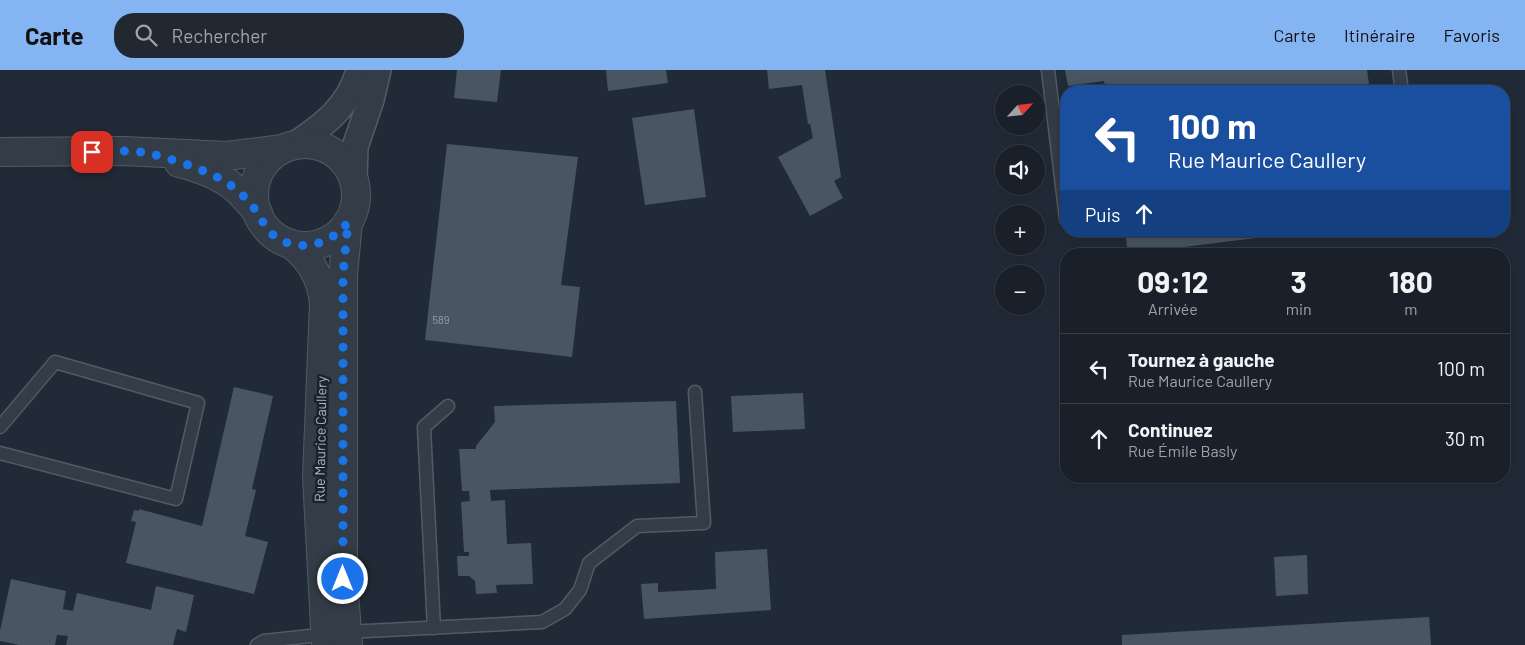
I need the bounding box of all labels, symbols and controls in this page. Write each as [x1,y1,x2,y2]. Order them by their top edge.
search box [114,13,464,58]
text: Carte [25,21,84,50]
icon: search [132,21,160,49]
text: Rechercher [172,24,267,47]
text: Carte [1273,24,1316,46]
text: Itinéraire [1344,24,1415,46]
text: Favoris [1443,24,1500,46]
north arrow [995,85,1045,135]
map controls [995,85,1045,315]
text: 100 m [1168,104,1257,146]
icon: left [1085,105,1150,170]
pin [71,131,113,173]
icon: arrive [78,138,106,166]
button: sound [995,145,1045,195]
text: Rue Maurice Caullery [1168,146,1366,172]
icon: ahead [1130,200,1158,228]
text: Puis [1085,203,1120,226]
button: + [995,205,1045,255]
text: 09:12 [1137,263,1209,299]
text: 3 [1291,263,1307,299]
text: 180 [1389,263,1433,299]
button: − [995,265,1045,315]
text: Arrivée [1148,299,1198,318]
text: min [1286,299,1312,318]
text: m [1404,299,1417,318]
house number: 589 [432,313,450,326]
text: Tournez à gauche [1128,348,1275,371]
icon: left [1085,355,1113,383]
text: 100 m [1437,357,1485,380]
text: Rue Maurice Caullery [1128,371,1272,390]
street label: Rue Maurice Caullery [310,375,330,502]
text: Continuez [1128,418,1212,441]
icon: ahead [1085,425,1113,453]
text: 30 m [1445,427,1485,450]
text: Rue Émile Basly [1128,441,1237,460]
position arrow [316,552,368,604]

